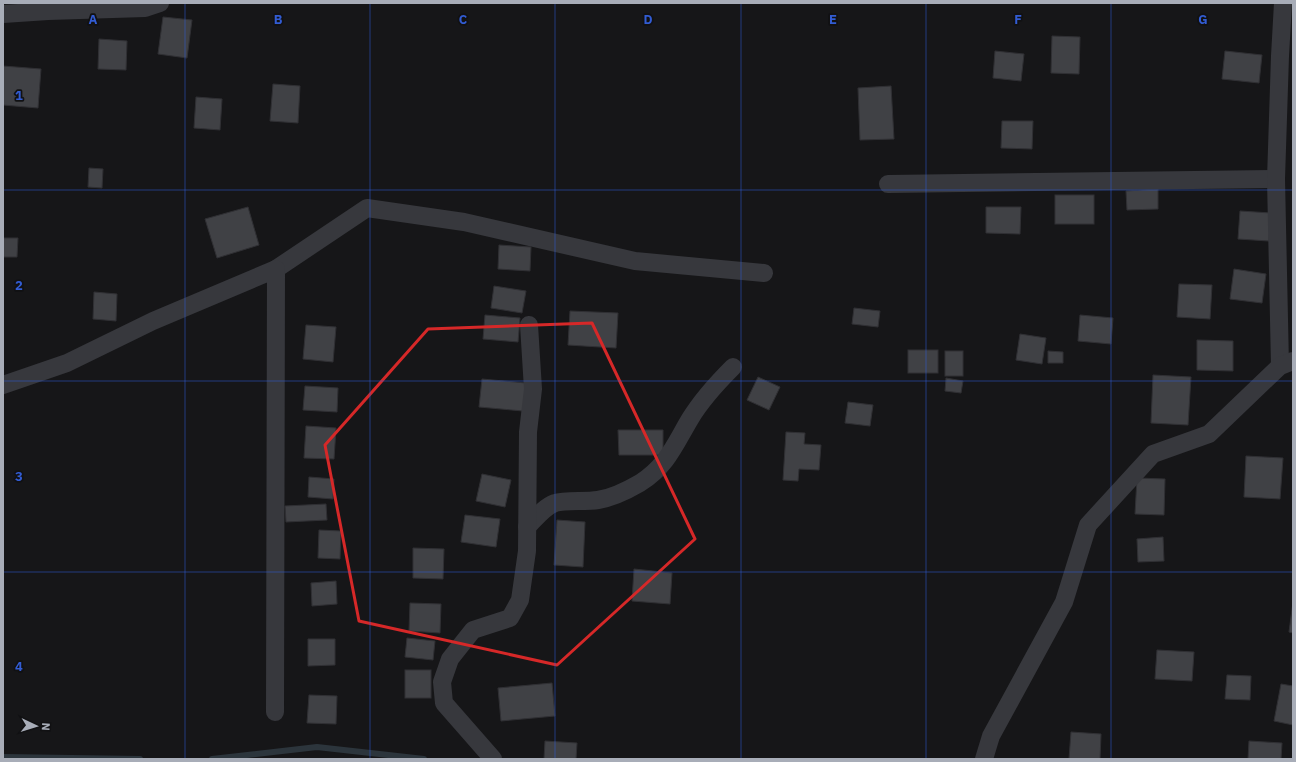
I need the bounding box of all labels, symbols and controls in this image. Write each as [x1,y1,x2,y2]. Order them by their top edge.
text: A [89,11,98,28]
text: B [274,11,283,28]
text: C [459,11,468,28]
text: D [643,11,653,28]
text: E [829,11,837,28]
text: F [1014,11,1022,28]
text: G [1198,11,1208,28]
text: 1 [15,87,23,104]
text: 2 [15,277,23,294]
text: 3 [15,468,23,485]
text: 4 [15,658,23,675]
north arrow [16,706,56,746]
text: N [39,722,53,731]

